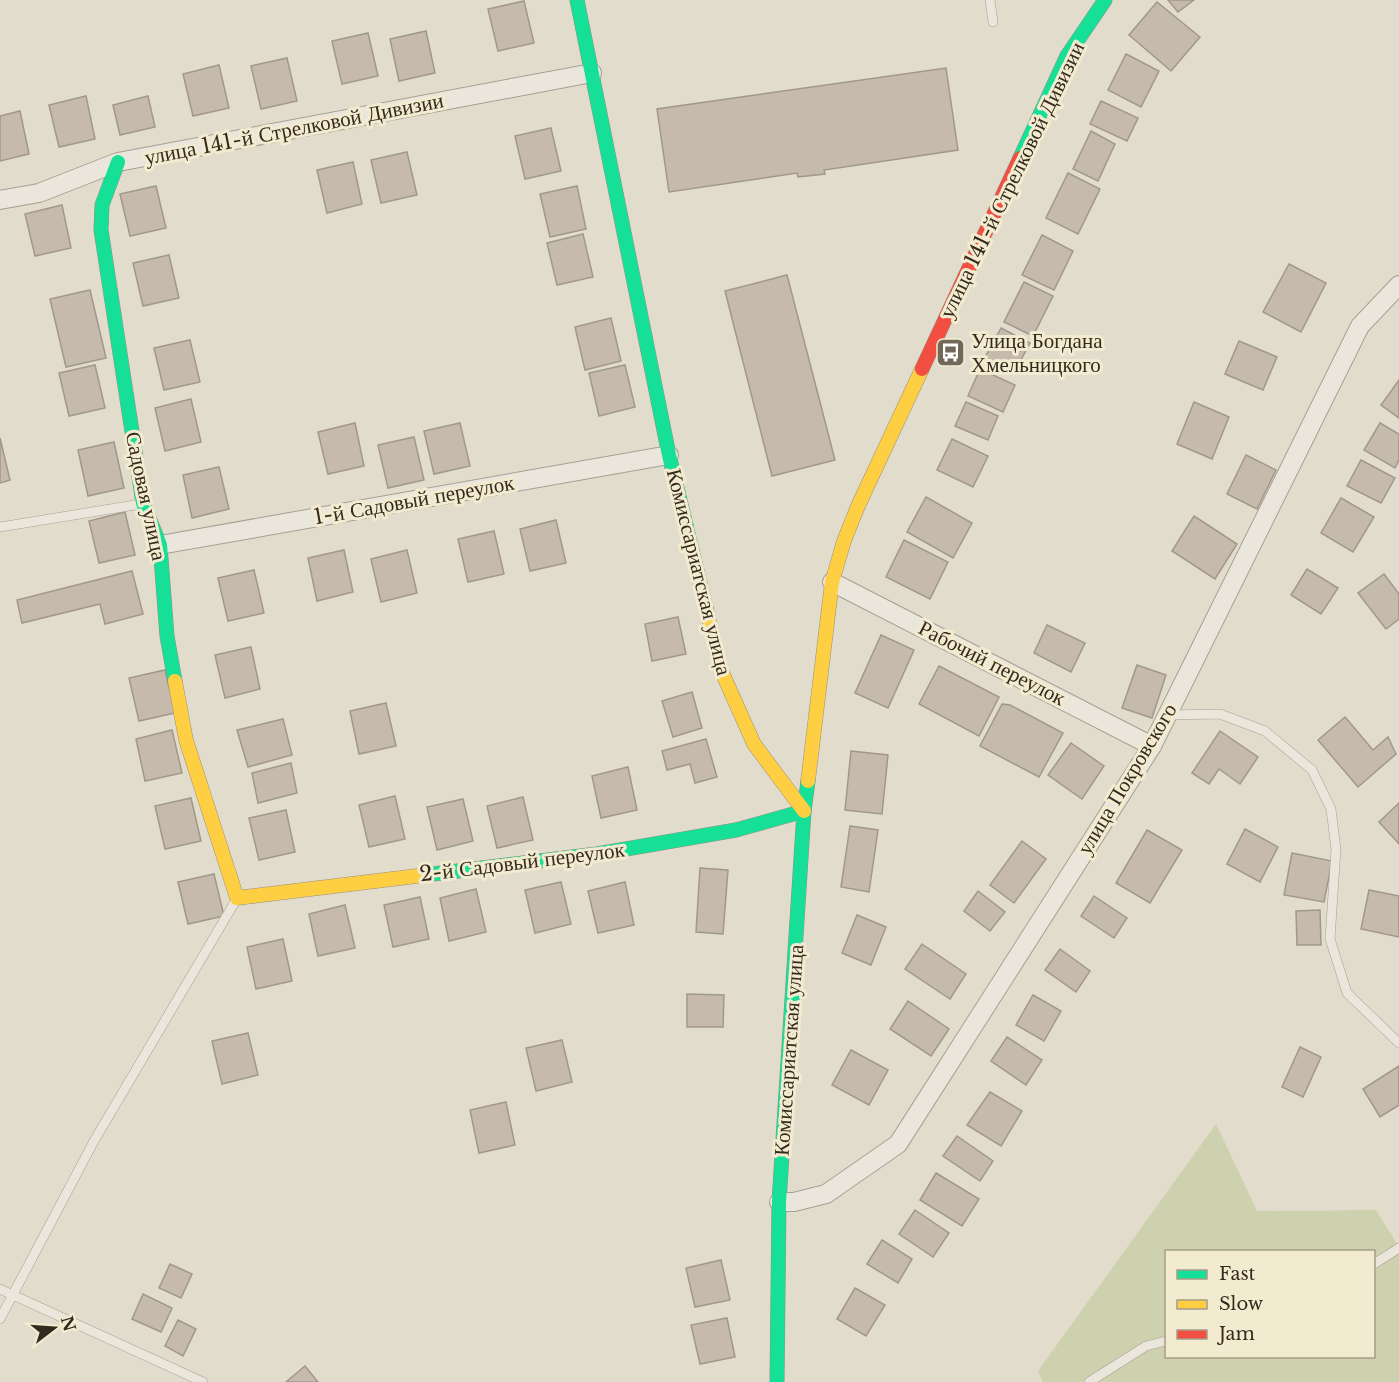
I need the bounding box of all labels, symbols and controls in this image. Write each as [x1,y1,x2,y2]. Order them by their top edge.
street label: улица 141-й Стрелковой Дивизии [934,38,1090,322]
street label: улица 141-й Стрелковой Дивизии [142,87,446,171]
place label: Улица Богдана Хмельницкого [971,328,1103,378]
bus stop icon: Улица Богдана Хмельницкого [934,337,966,369]
street label: Садовая улица [120,429,172,563]
street label: Комиссариатская улица [661,466,737,679]
street label: 1-й Садовый переулок [312,469,517,530]
street label: Рабочий переулок [914,615,1070,712]
street label: улица Покровского [1072,699,1182,859]
street label: 2-й Садовый переулок [418,836,627,887]
street label: Комиссариатская улица [769,943,809,1157]
legend [1165,1250,1375,1358]
text: Fast [1219,1263,1256,1285]
text: Slow [1219,1293,1264,1315]
north arrow [24,1298,84,1358]
text: N [57,1313,80,1334]
text: Jam [1217,1323,1255,1345]

